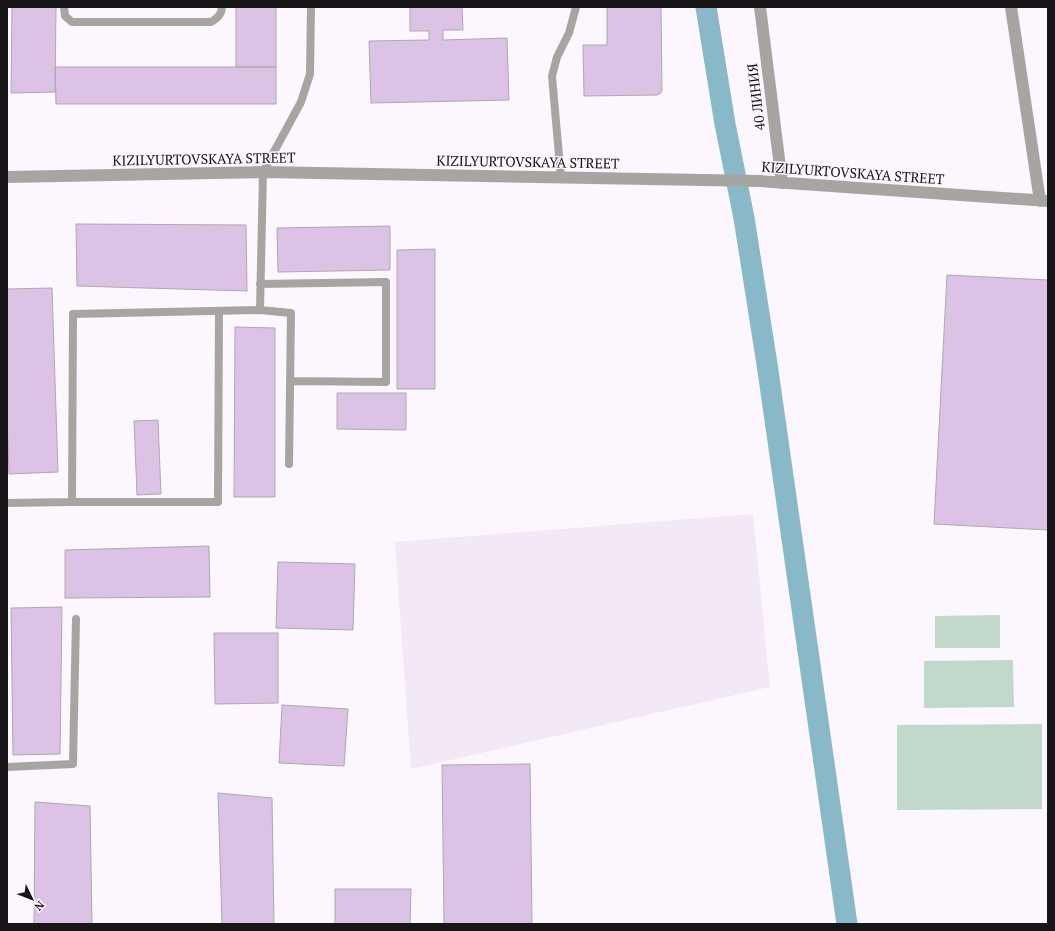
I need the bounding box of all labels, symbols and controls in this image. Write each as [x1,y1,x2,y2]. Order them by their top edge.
street label: 40 ЛИНИЯ [742,62,769,132]
street label: KIZILYURTOVSKAYA STREET [112,147,296,170]
street label: KIZILYURTOVSKAYA STREET [436,150,620,173]
street label: KIZILYURTOVSKAYA STREET [761,157,945,188]
north arrow [12,879,52,919]
text: N [31,898,47,914]

